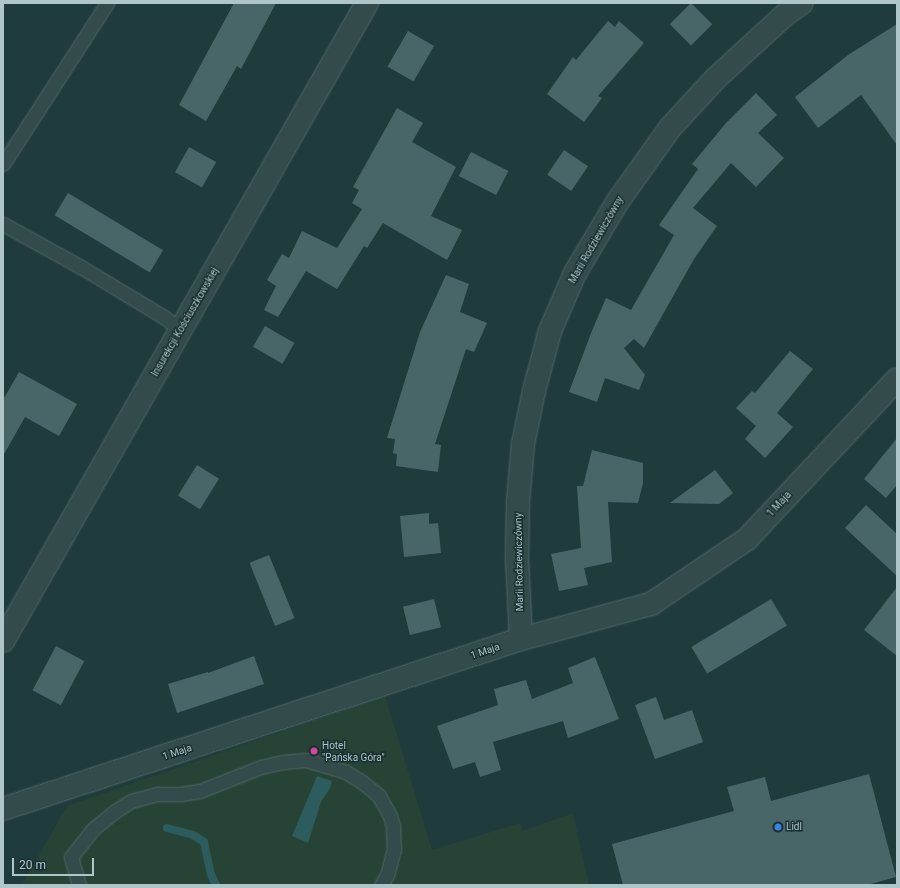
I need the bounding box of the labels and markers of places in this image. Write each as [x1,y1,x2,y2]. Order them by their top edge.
place label: Hotel "Pańska Góra" [322,739,385,762]
marker: Hotel "Pańska Góra" [309,746,319,756]
place label: Lidl [786,821,802,833]
marker: Lidl [773,822,783,832]

